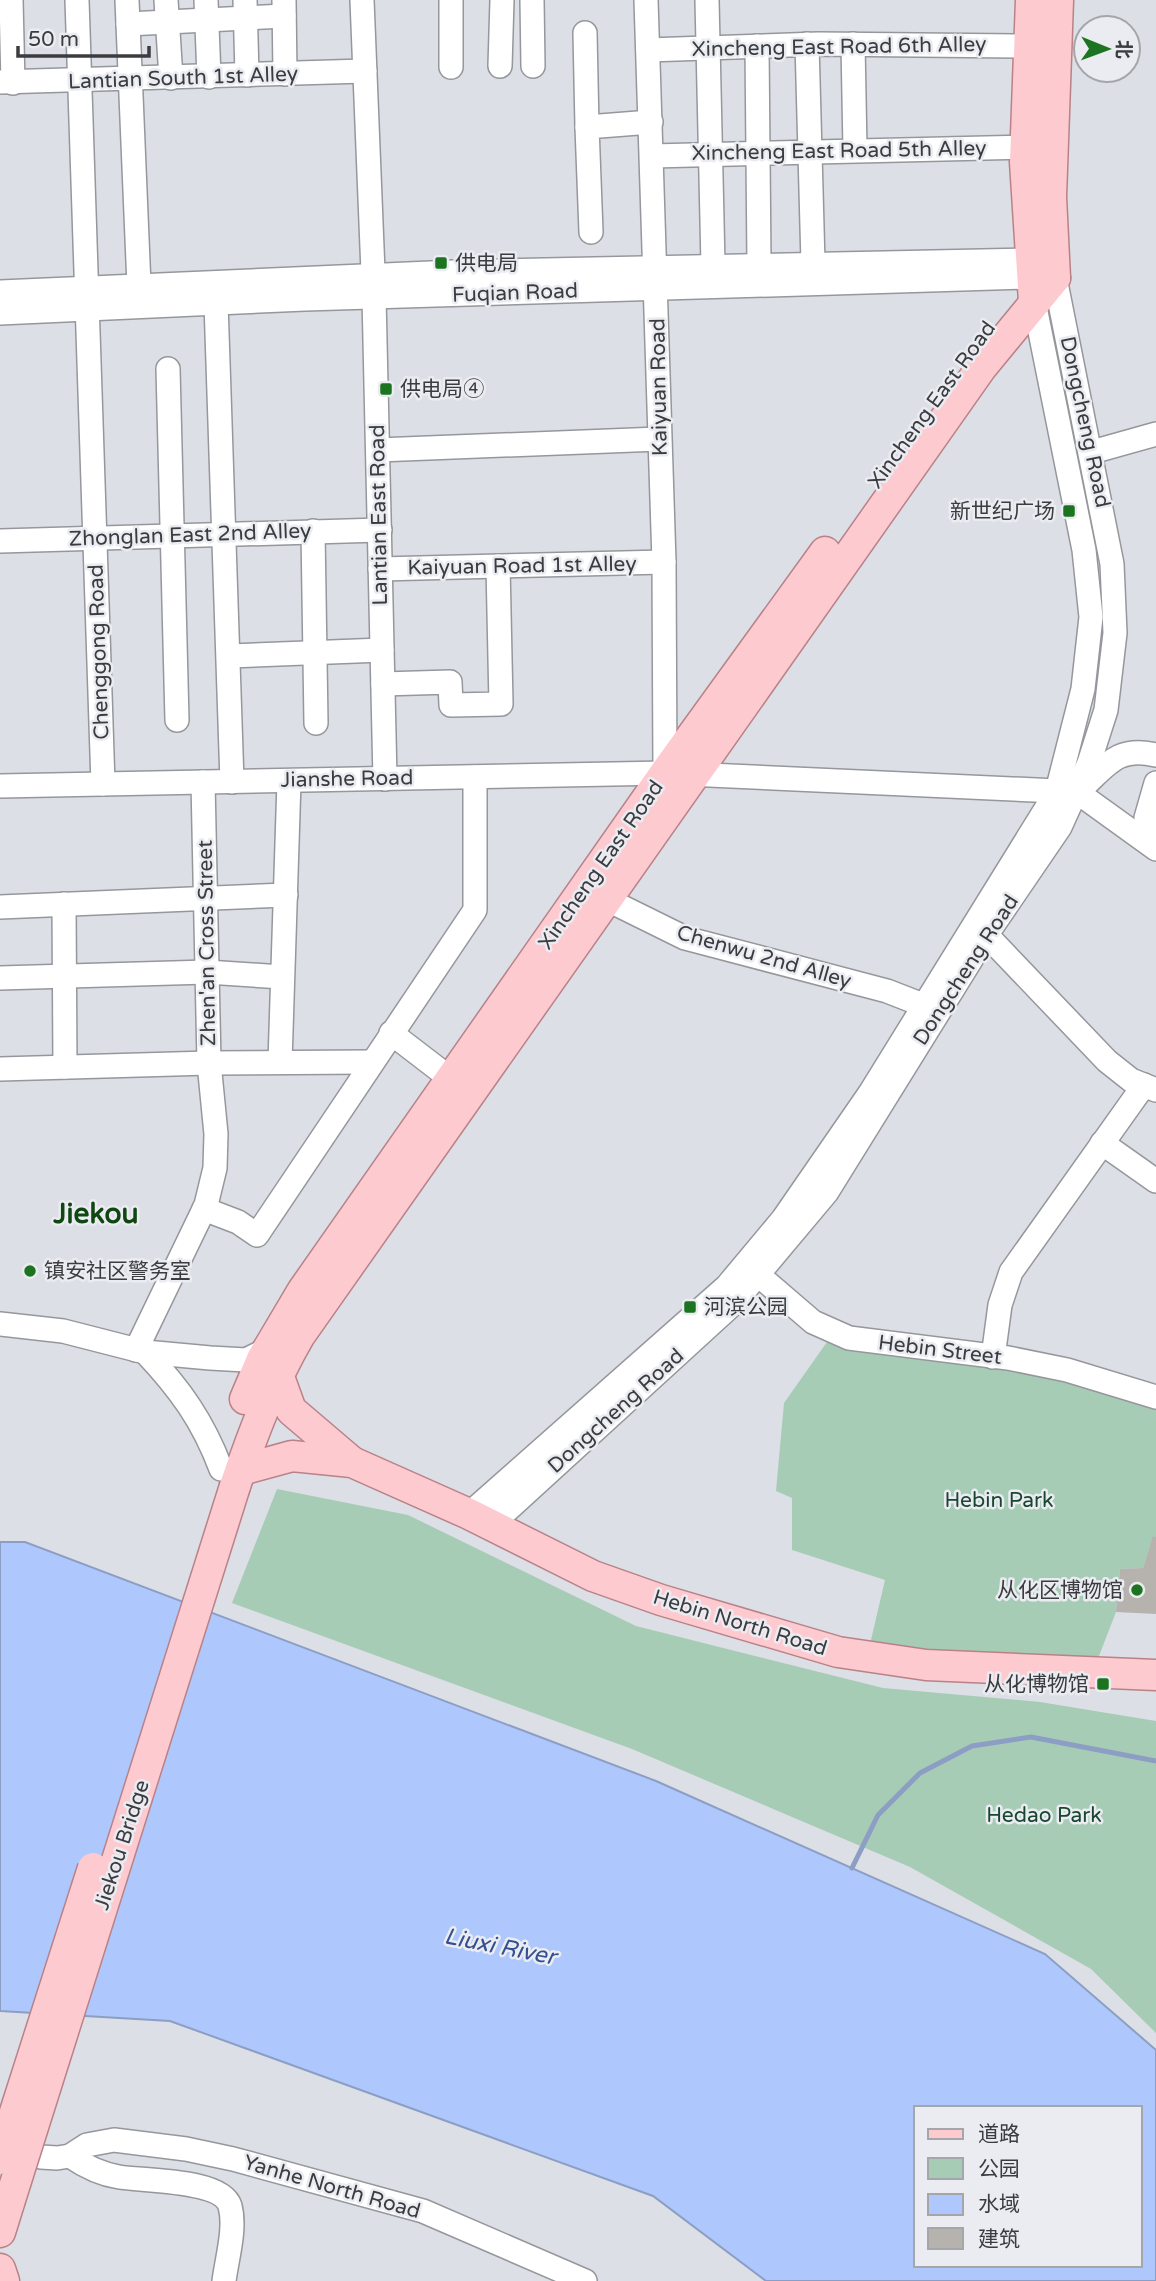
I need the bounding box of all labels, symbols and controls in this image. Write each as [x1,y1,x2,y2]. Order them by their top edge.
scale bar [18,14,149,58]
north arrow [1072,14,1142,84]
text: 50 m [28,27,79,52]
street label: Xincheng East Road 6th Alley [691,32,987,62]
text: 北 [1112,40,1134,59]
street label: Lantian South 1st Alley [68,61,298,95]
street label: Xincheng East Road 5th Alley [691,136,987,166]
place label: 供电局 [455,251,518,276]
marker: 供电局 [433,255,449,271]
street label: Fuqian Road [452,278,578,308]
street label: Xincheng East Road [863,316,1001,494]
street label: Kaiyuan Road [645,318,673,456]
street label: Dongcheng Road [1055,334,1115,510]
place label: 供电局④ [400,377,484,402]
marker: 供电局④ [378,381,394,397]
street label: Lantian East Road [365,424,393,606]
place label: 新世纪广场 [950,499,1055,524]
marker: 新世纪广场 [1061,503,1077,519]
street label: Zhonglan East 2nd Alley [68,518,312,552]
street label: Kaiyuan Road 1st Alley [407,552,637,580]
street label: Chenggong Road [83,564,115,740]
street label: Jianshe Road [280,765,414,793]
street label: Xincheng East Road [533,776,669,954]
street label: Zhen'an Cross Street [193,840,221,1046]
street label: Dongcheng Road [908,890,1024,1050]
street label: Chenwu 2nd Alley [674,920,854,994]
district label: Jiekou [53,1197,138,1231]
place label: 镇安社区警务室 [44,1259,191,1284]
marker: 镇安社区警务室 [22,1263,38,1279]
place label: 河滨公园 [704,1295,788,1320]
marker: 河滨公园 [682,1299,698,1315]
street label: Hebin Street [877,1330,1003,1370]
street label: Dongcheng Road [543,1343,689,1479]
park label: Hebin Park [944,1488,1054,1513]
place label: 从化区博物馆 [997,1578,1123,1603]
marker: 从化区博物馆 [1129,1582,1145,1598]
street label: Hebin North Road [650,1585,830,1661]
place label: 从化博物馆 [984,1672,1089,1697]
marker: 从化博物馆 [1095,1676,1111,1692]
street label: Jiekou Bridge [89,1777,155,1913]
park label: Hedao Park [986,1803,1102,1828]
water label: Liuxi River [442,1922,561,1972]
legend [914,2106,1142,2267]
text: 道路 [978,2122,1020,2147]
street label: Yanhe North Road [241,2150,423,2224]
text: 公园 [978,2157,1020,2182]
text: 水域 [978,2192,1020,2217]
text: 建筑 [978,2227,1020,2252]

